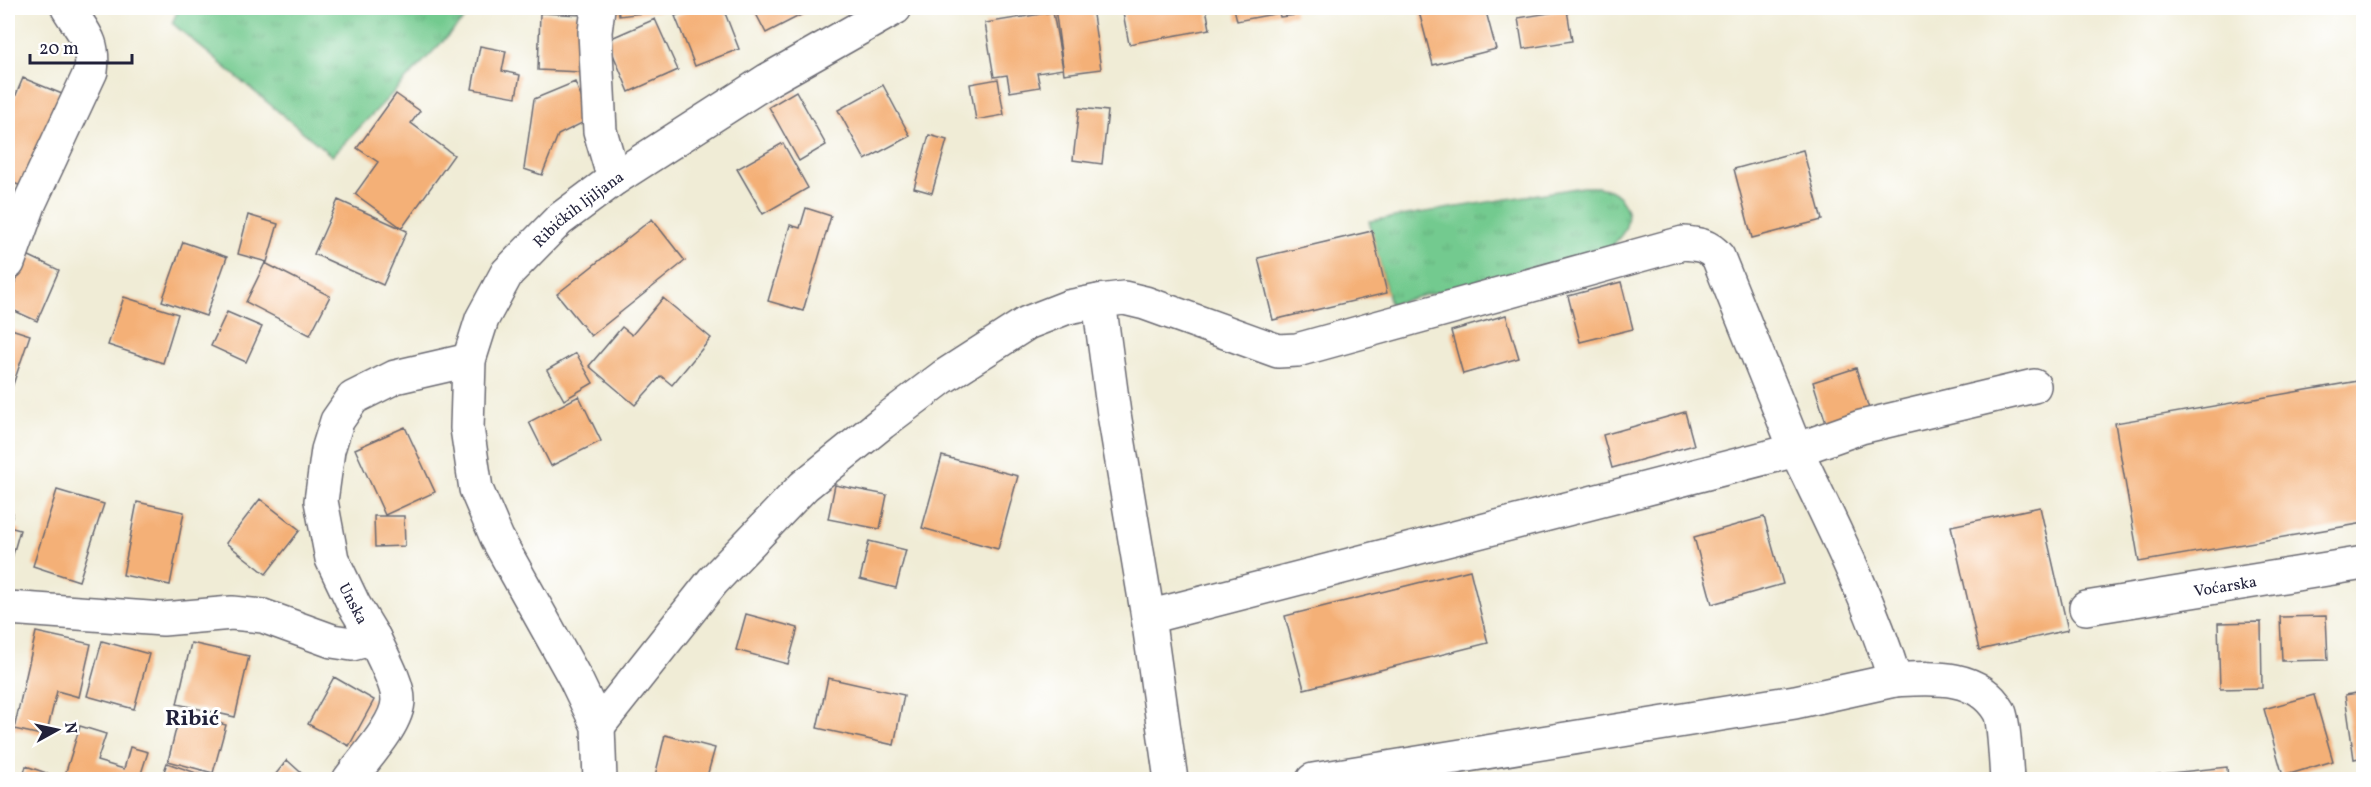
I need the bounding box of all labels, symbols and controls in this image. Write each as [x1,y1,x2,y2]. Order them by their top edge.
scale bar [30,27,132,65]
text: 20 m [39,37,79,62]
street label: Ribićkih ljiljana [529,167,629,253]
street label: Voćarska [2192,572,2259,603]
street label: Unska [332,579,372,629]
north arrow [27,700,87,760]
district label: Ribić [165,704,219,735]
text: N [58,721,82,736]

